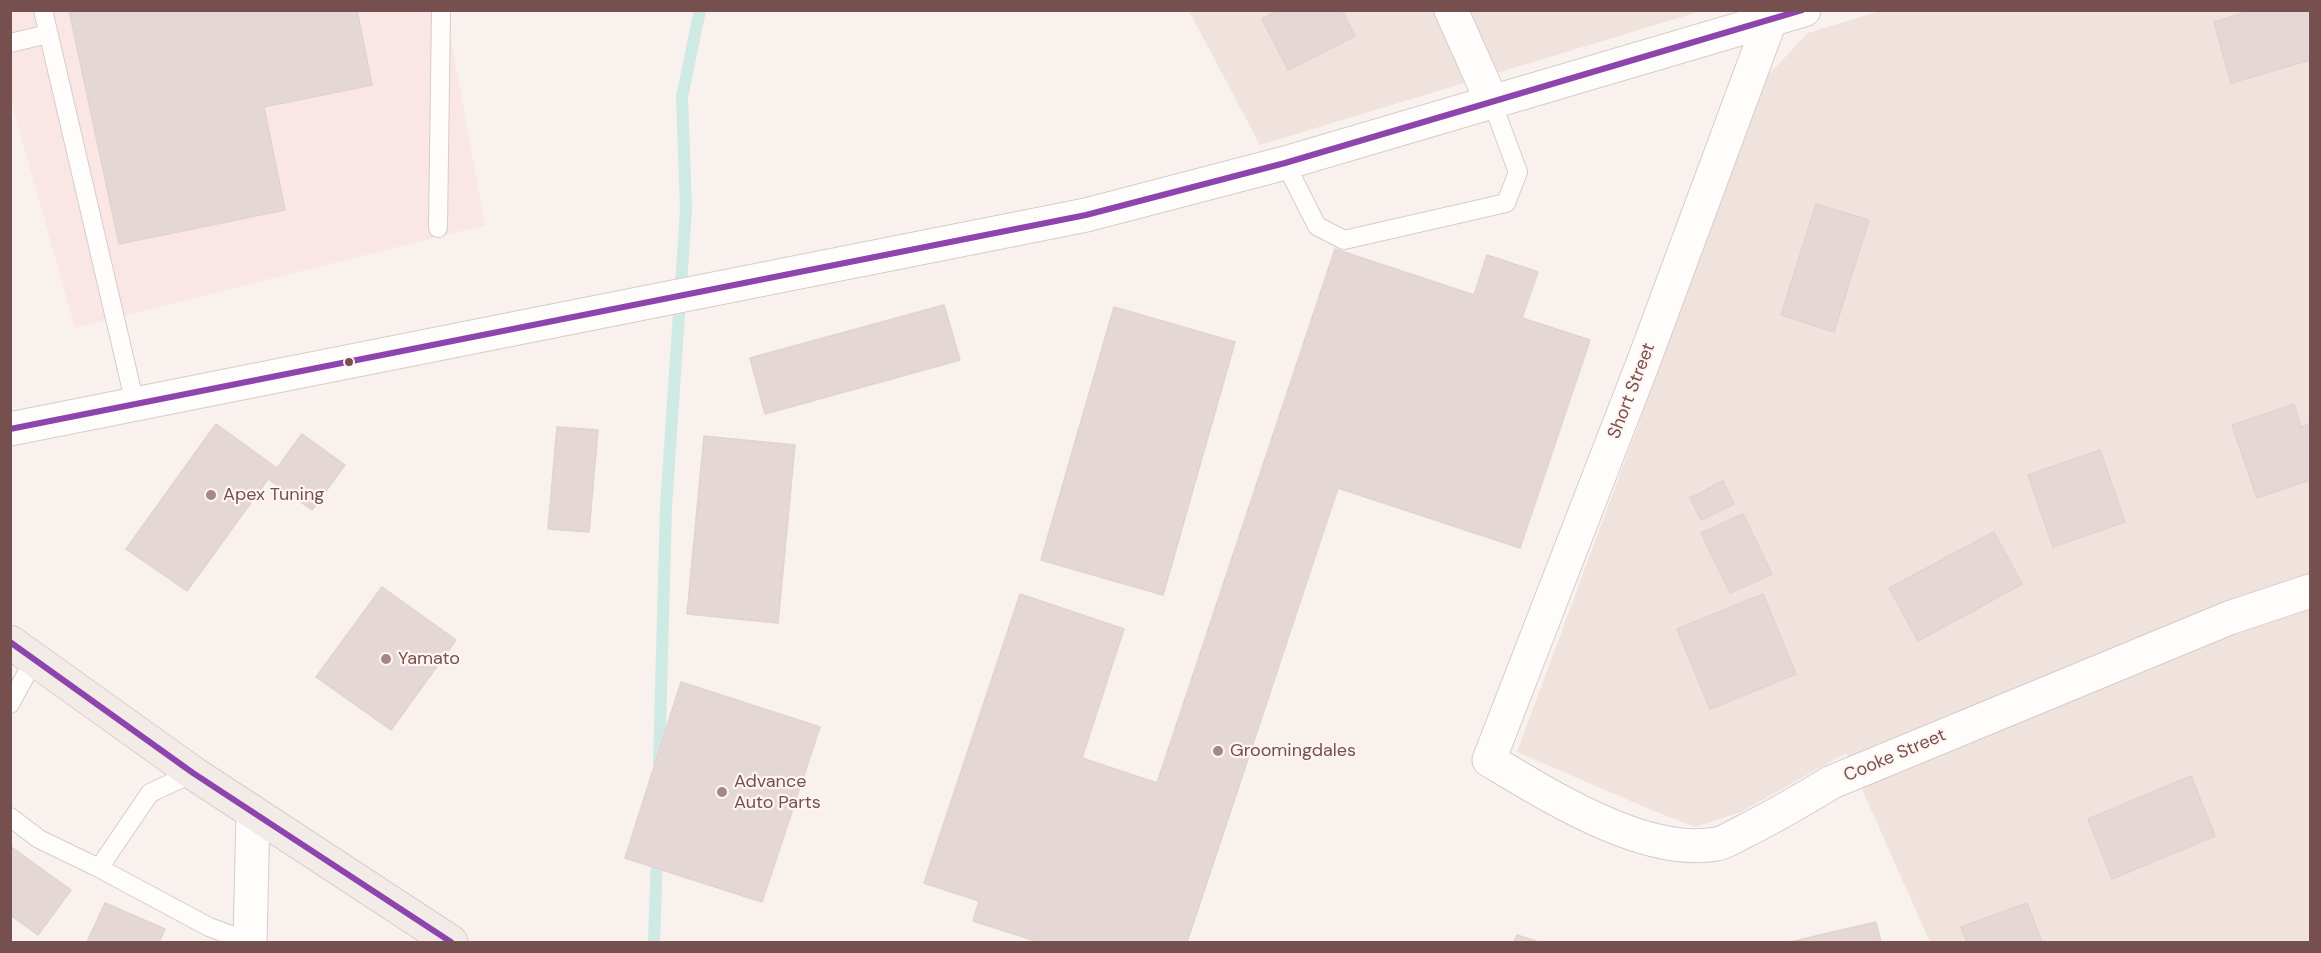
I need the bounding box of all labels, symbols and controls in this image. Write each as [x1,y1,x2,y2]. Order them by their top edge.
street label: Short Street [1604,340,1660,442]
unlabelled marker [343,356,355,368]
place label: Apex Tuning [223,484,324,506]
marker: Apex Tuning [204,488,218,502]
place label: Yamato [398,648,460,670]
marker: Yamato [379,652,393,666]
street label: Cooke Street [1841,725,1949,787]
place label: Groomingdales [1230,740,1356,762]
marker: Groomingdales [1211,744,1225,758]
place label: Advance Auto Parts [734,771,821,814]
marker: Advance Auto Parts [715,785,729,799]

